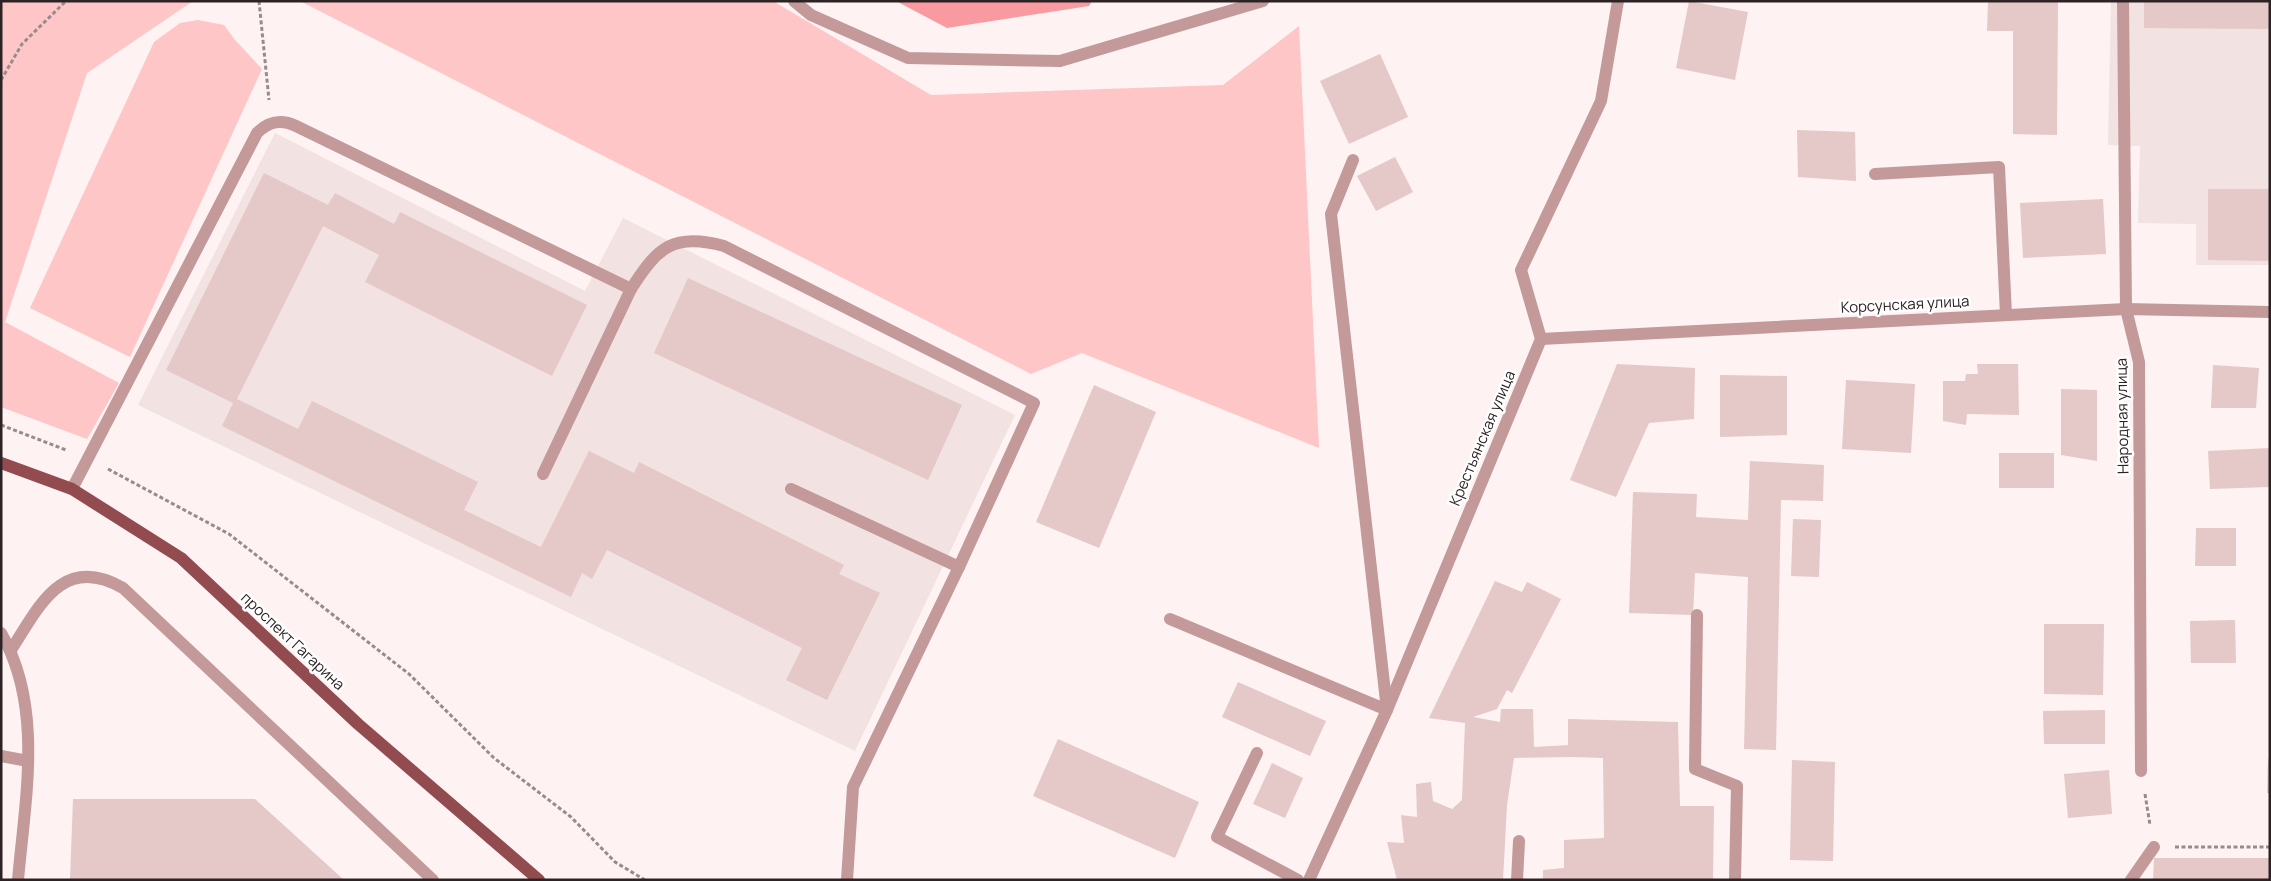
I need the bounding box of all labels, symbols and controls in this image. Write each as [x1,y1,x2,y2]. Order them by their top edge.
street label: Корсунская улица [1840,290,1970,318]
street label: Народная улица [2110,358,2134,474]
street label: Крестьянская улица [1444,367,1520,509]
street label: проспект Гагарина [237,587,349,695]

